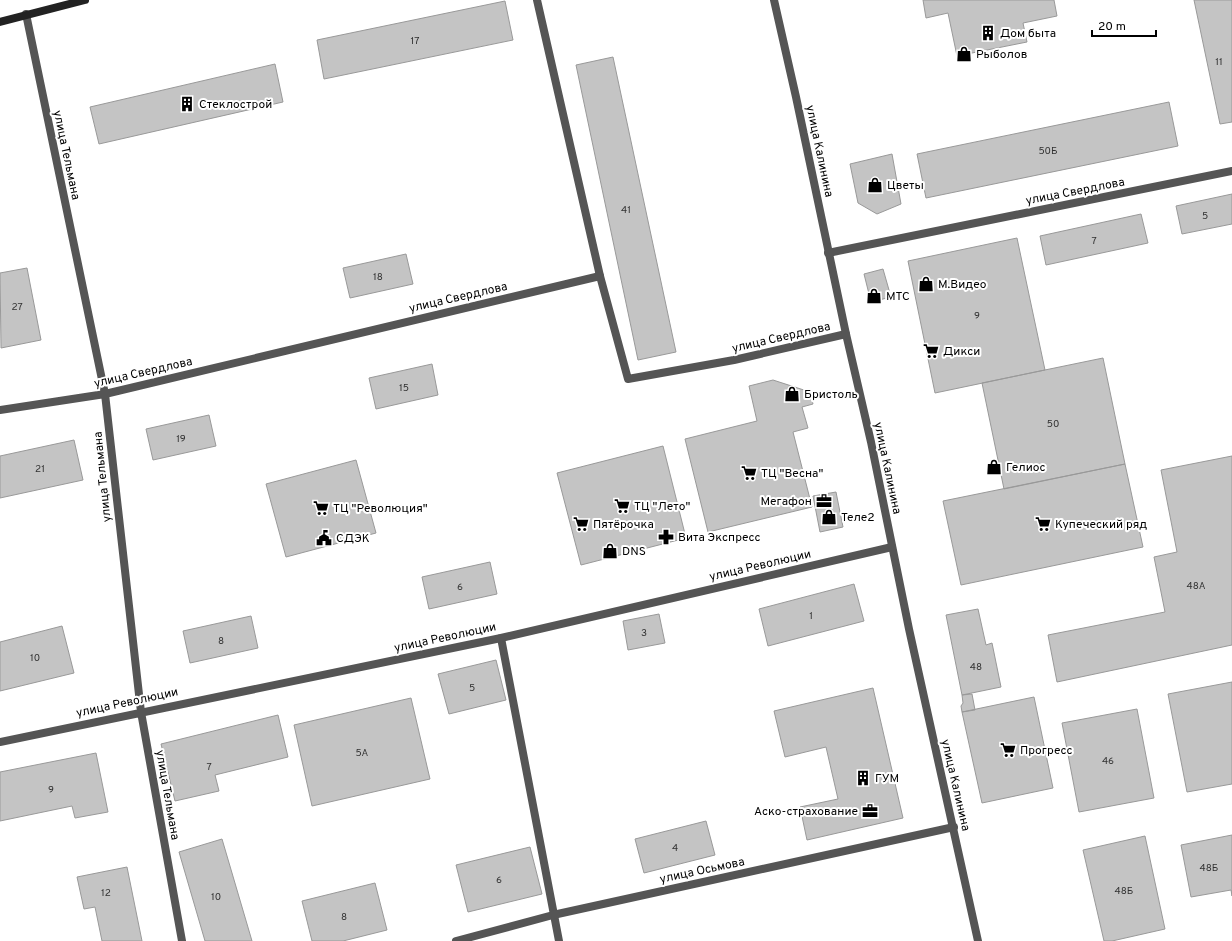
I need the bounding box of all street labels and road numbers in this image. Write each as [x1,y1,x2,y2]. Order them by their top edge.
street label: улица Калинина [801,104,837,199]
street label: улица Тельмана [49,109,83,201]
street label: улица Свердлова [1024,175,1126,209]
street label: улица Свердлова [407,279,509,317]
street label: улица Свердлова [730,319,832,357]
street label: улица Свердлова [92,354,194,392]
street label: улица Калинина [869,421,905,516]
street label: улица Тельмана [90,431,116,523]
street label: улица Революции [708,546,813,585]
street label: улица Революции [393,619,498,657]
street label: улица Революции [75,684,180,722]
street label: улица Калинина [937,738,973,833]
street label: улица Тельмана [151,749,183,841]
street label: улица Осьмова [658,854,746,888]

